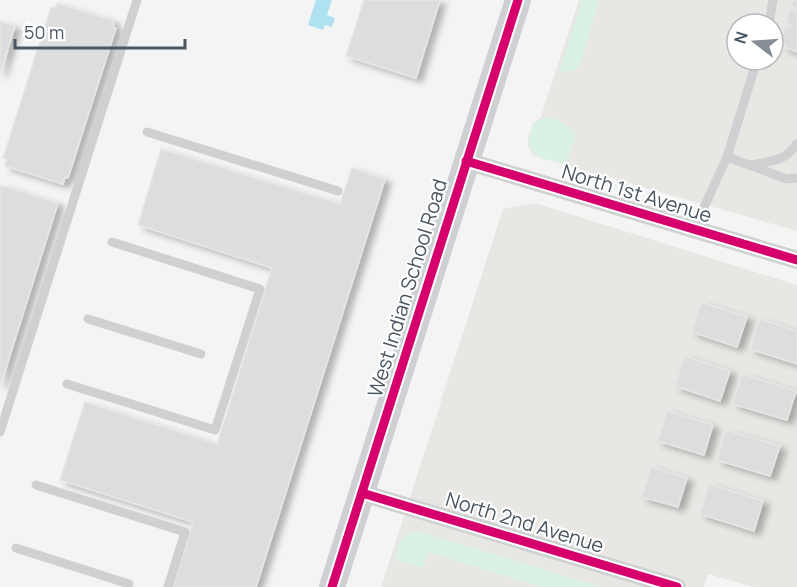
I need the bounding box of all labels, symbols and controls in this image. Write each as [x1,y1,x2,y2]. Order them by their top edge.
scale bar [15,12,184,50]
north arrow [725,12,785,72]
text: 50 m [24,20,64,44]
text: N [728,29,753,46]
street label: North 1st Avenue [559,157,715,229]
street label: West Indian School Road [361,176,453,400]
street label: North 2nd Avenue [443,485,607,559]

